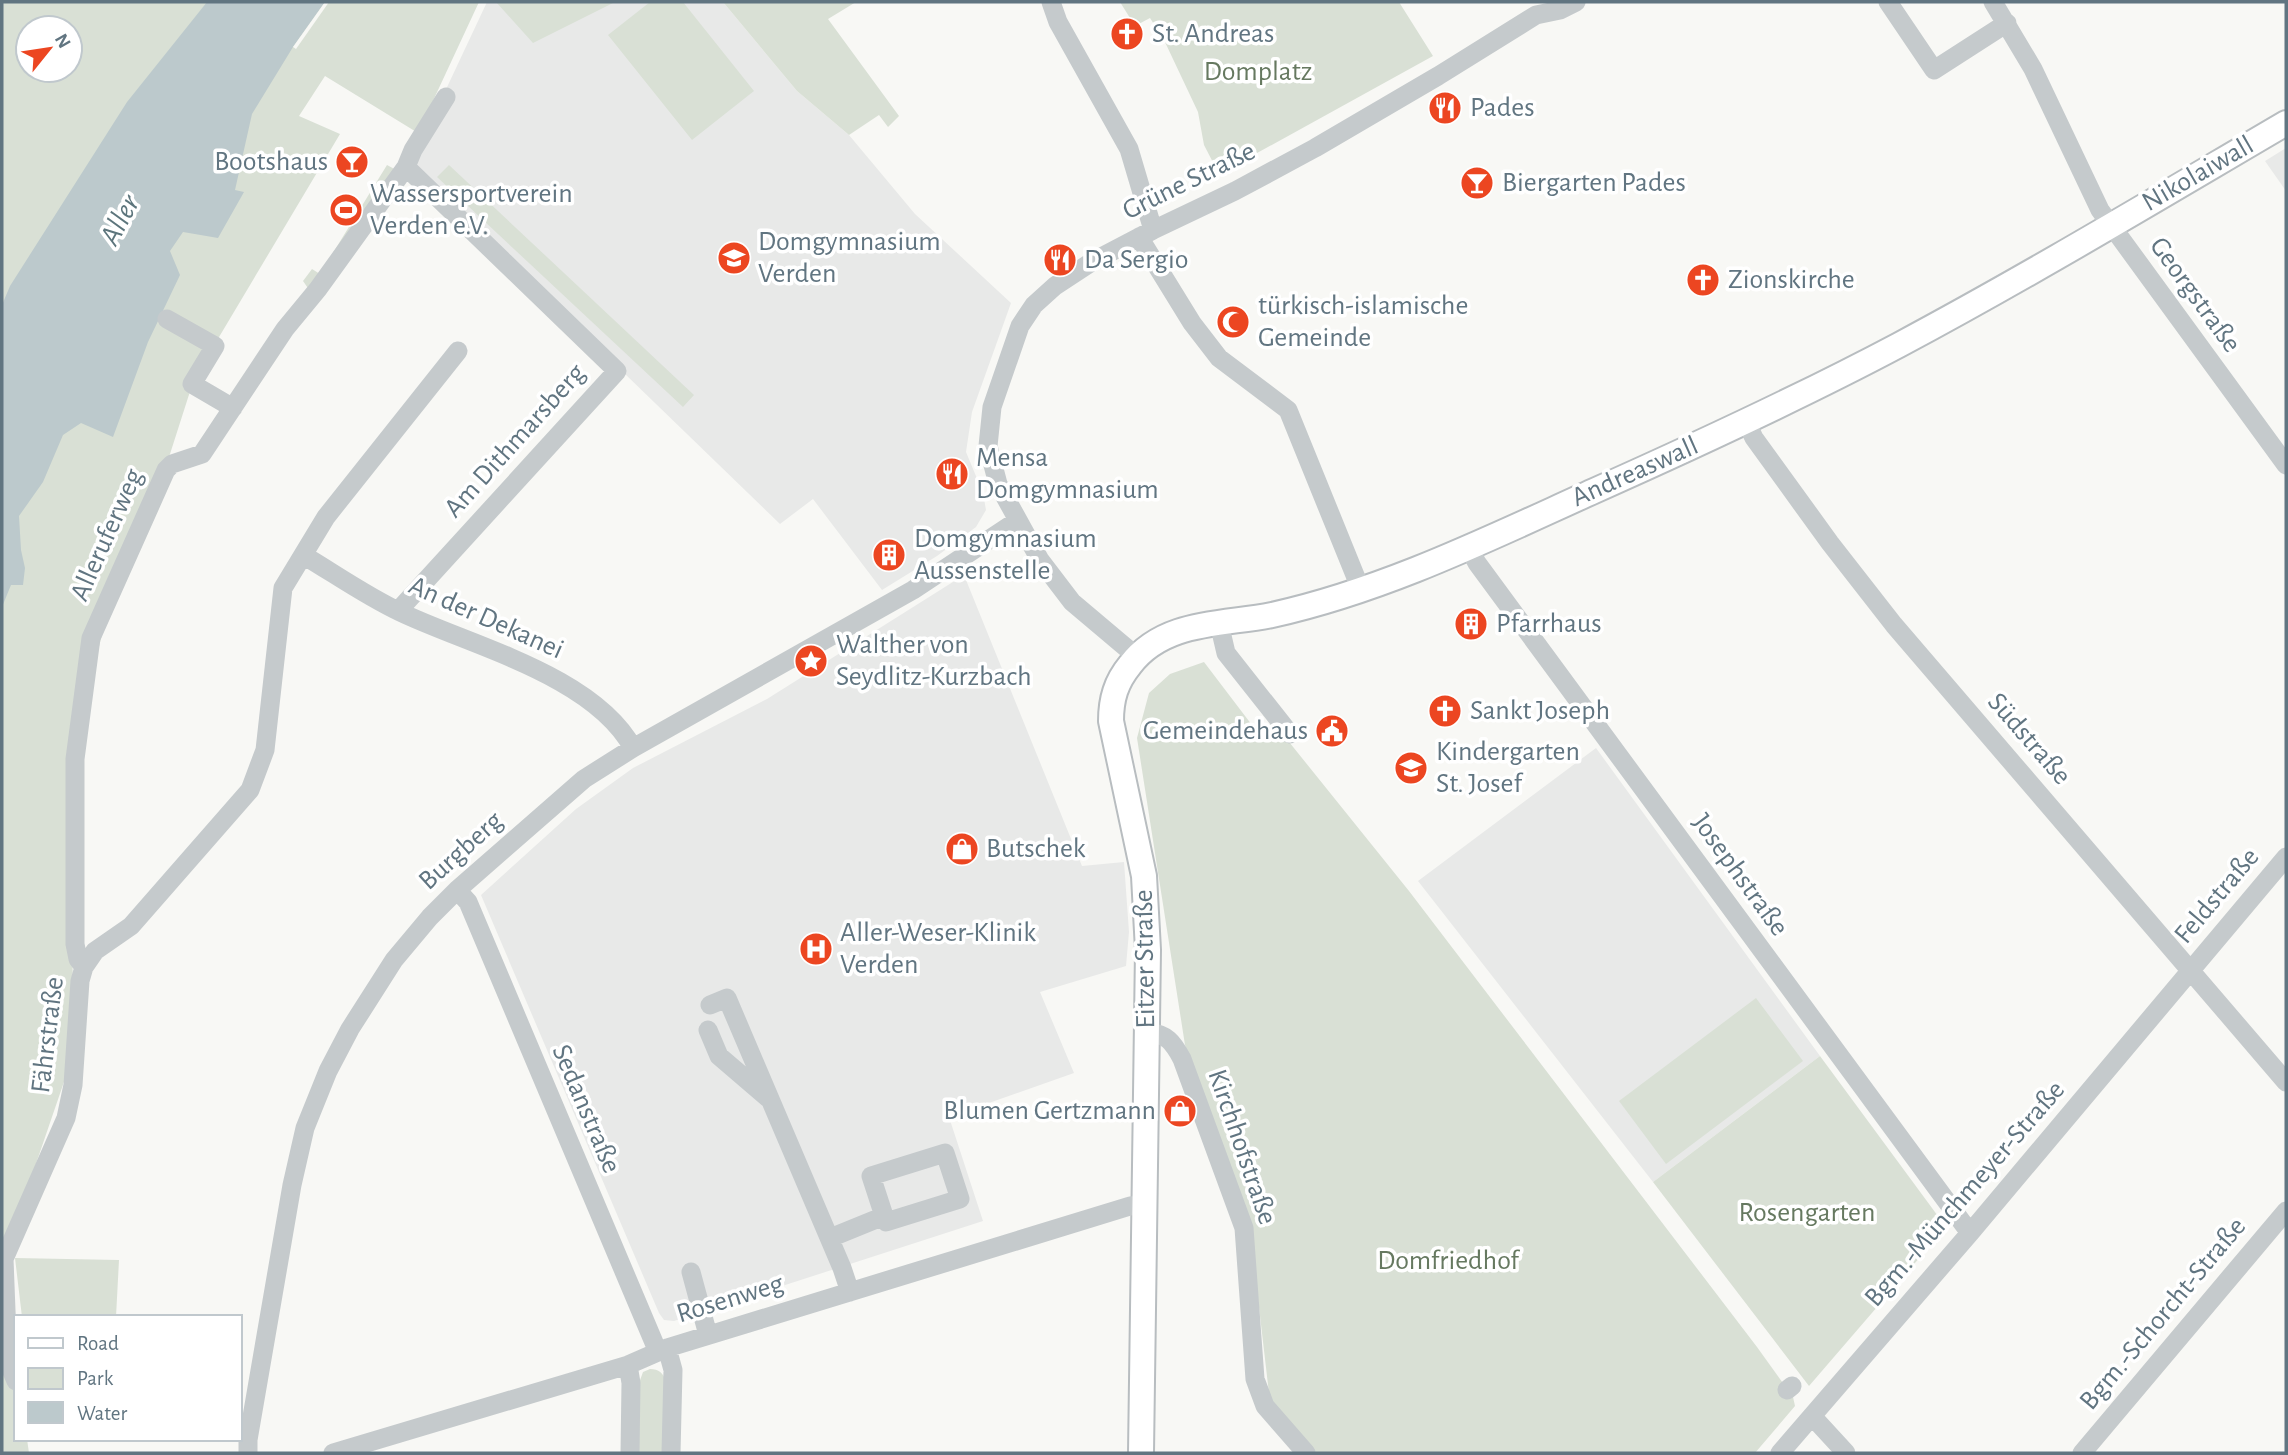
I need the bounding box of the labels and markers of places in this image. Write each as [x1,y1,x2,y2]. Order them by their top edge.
church icon: St. Andreas [1108,15,1146,53]
place label: St. Andreas [1152,20,1274,48]
restaurant icon: Pades [1426,89,1464,127]
place label: Pades [1470,94,1535,122]
bar icon: Bootshaus [333,143,371,181]
place label: Bootshaus [214,148,328,176]
bar icon: Biergarten Pades [1458,164,1496,202]
place label: Biergarten Pades [1502,169,1686,197]
place label: Wassersportverein Verden e.V. [370,180,573,240]
sports icon: Wassersportverein Verden e.V. [327,191,365,229]
place label: Domgymnasium Verden [758,228,941,288]
school or university icon: Domgymnasium Verden [715,239,753,277]
restaurant icon: Da Sergio [1041,241,1079,279]
place label: Da Sergio [1084,246,1188,274]
church icon: Zionskirche [1684,261,1722,299]
place label: Zionskirche [1728,266,1855,294]
place label: türkisch-islamische Gemeinde [1258,292,1468,352]
mosque icon: türkisch-islamische Gemeinde [1214,303,1252,341]
place label: Mensa Domgymnasium [976,444,1159,504]
restaurant icon: Mensa Domgymnasium [933,455,971,493]
place label: Domgymnasium Aussenstelle [914,525,1097,585]
building icon: Domgymnasium Aussenstelle [870,536,908,574]
building icon: Pfarrhaus [1452,605,1490,643]
place label: Pfarrhaus [1496,610,1602,638]
place label: Walther von Seydlitz-Kurzbach [836,631,1032,691]
place icon: Walther von Seydlitz-Kurzbach [792,642,830,680]
church icon: Sankt Joseph [1426,692,1464,730]
place label: Sankt Joseph [1470,697,1610,725]
public building icon: Gemeindehaus [1313,712,1351,750]
place label: Gemeindehaus [1143,717,1308,745]
place label: Kindergarten St. Josef [1436,738,1580,798]
school or university icon: Kindergarten St. Josef [1392,749,1430,787]
shop icon: Butschek [943,830,981,868]
place label: Butschek [986,835,1086,863]
place label: Aller-Weser-Klinik Verden [840,919,1036,979]
hospital icon: Aller-Weser-Klinik Verden [797,930,835,968]
shop icon: Blumen Gertzmann [1161,1092,1199,1130]
place label: Blumen Gertzmann [943,1097,1156,1125]

